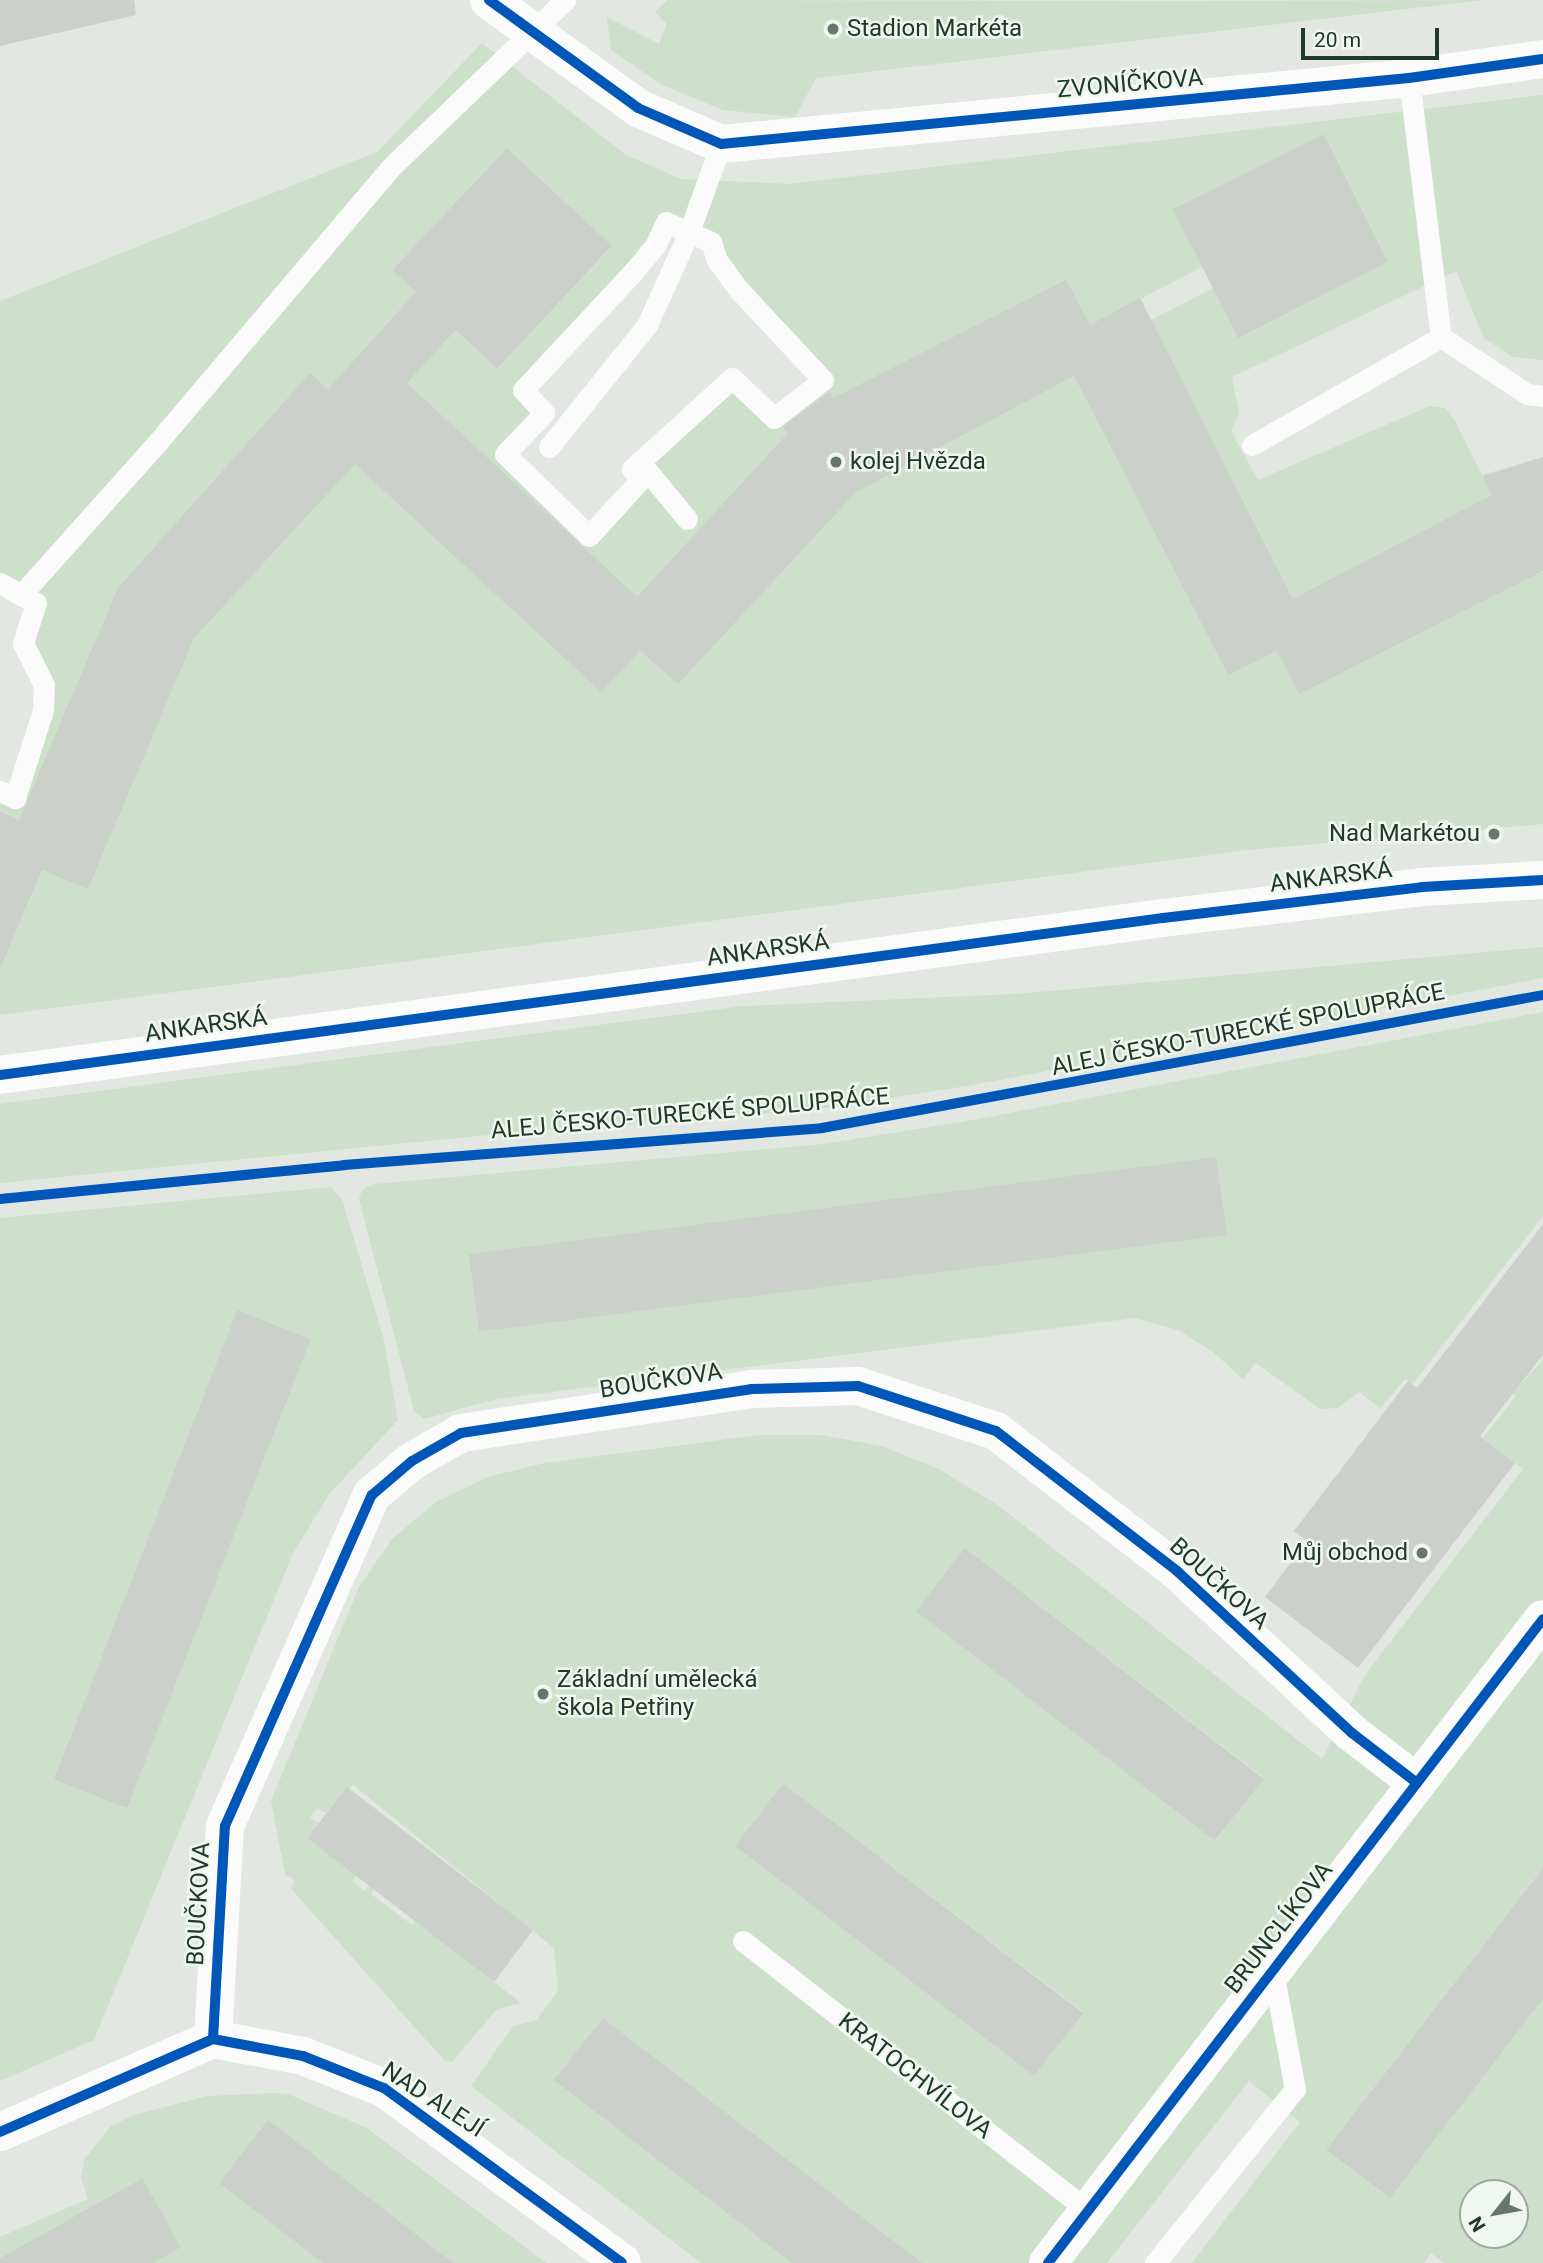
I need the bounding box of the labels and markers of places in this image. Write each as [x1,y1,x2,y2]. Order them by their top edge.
place label: Stadion Markéta [847,15,1022,43]
marker: Stadion Markéta [825,21,841,37]
place label: kolej Hvězda [850,448,986,476]
marker: kolej Hvězda [828,454,844,470]
place label: Nad Markétou [1329,820,1480,848]
marker: Nad Markétou [1486,826,1502,842]
place label: Můj obchod [1282,1539,1408,1567]
marker: Můj obchod [1414,1545,1430,1561]
place label: Základní umělecká škola Petřiny [557,1666,758,1722]
marker: Základní umělecká škola Petřiny [535,1686,551,1702]

